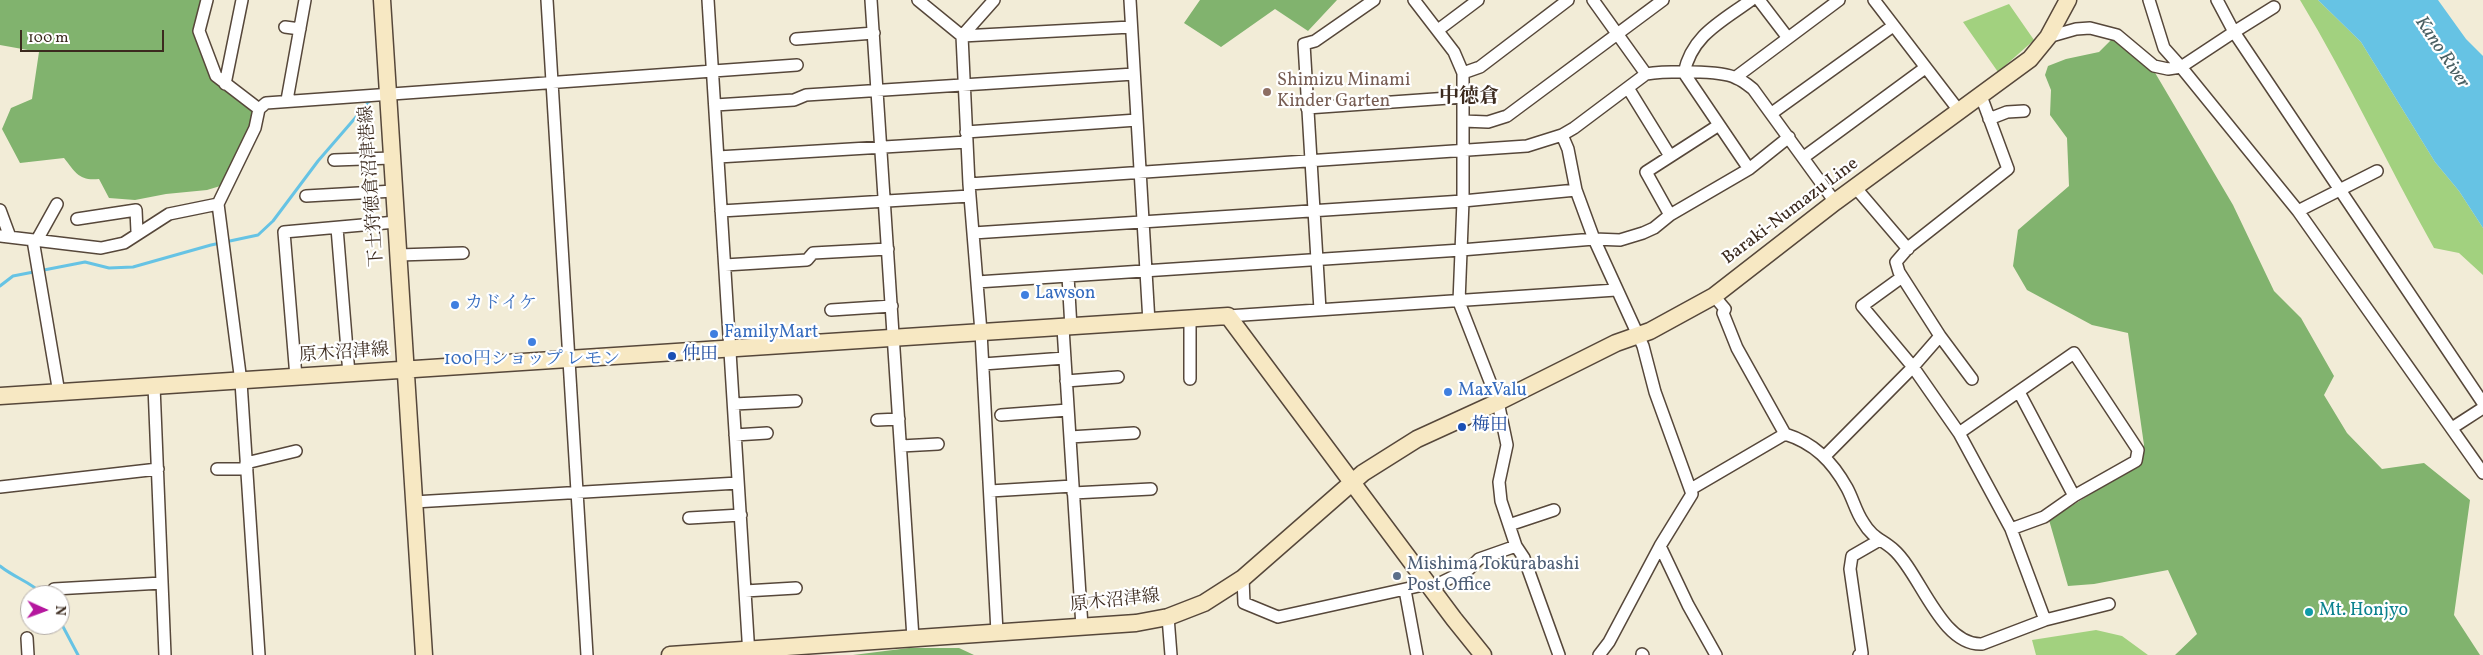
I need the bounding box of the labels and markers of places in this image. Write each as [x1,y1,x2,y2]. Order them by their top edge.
place label: Shimizu Minami Kinder Garten [1277,71,1410,114]
marker: Shimizu Minami Kinder Garten [1261,86,1273,98]
place label: Lawson [1035,284,1095,306]
marker: Lawson [1019,289,1031,301]
place label: カドイケ [465,294,537,316]
marker: カドイケ [449,299,461,311]
place label: FamilyMart [724,323,818,345]
marker: FamilyMart [708,328,720,340]
marker: 100円ショップ レモン [526,336,538,348]
place label: 仲田 [682,345,718,367]
place label: 100円ショップ レモン [444,350,620,372]
marker: 仲田 [666,350,678,362]
place label: MaxValu [1458,381,1527,403]
marker: MaxValu [1442,386,1454,398]
place label: 梅田 [1472,416,1508,438]
marker: 梅田 [1456,421,1468,433]
place label: Mishima Tokurabashi Post Office [1407,555,1579,598]
marker: Mishima Tokurabashi Post Office [1391,570,1403,582]
place label: Mt. Honjyo [2319,601,2408,623]
marker: Mt. Honjyo [2303,606,2315,618]

